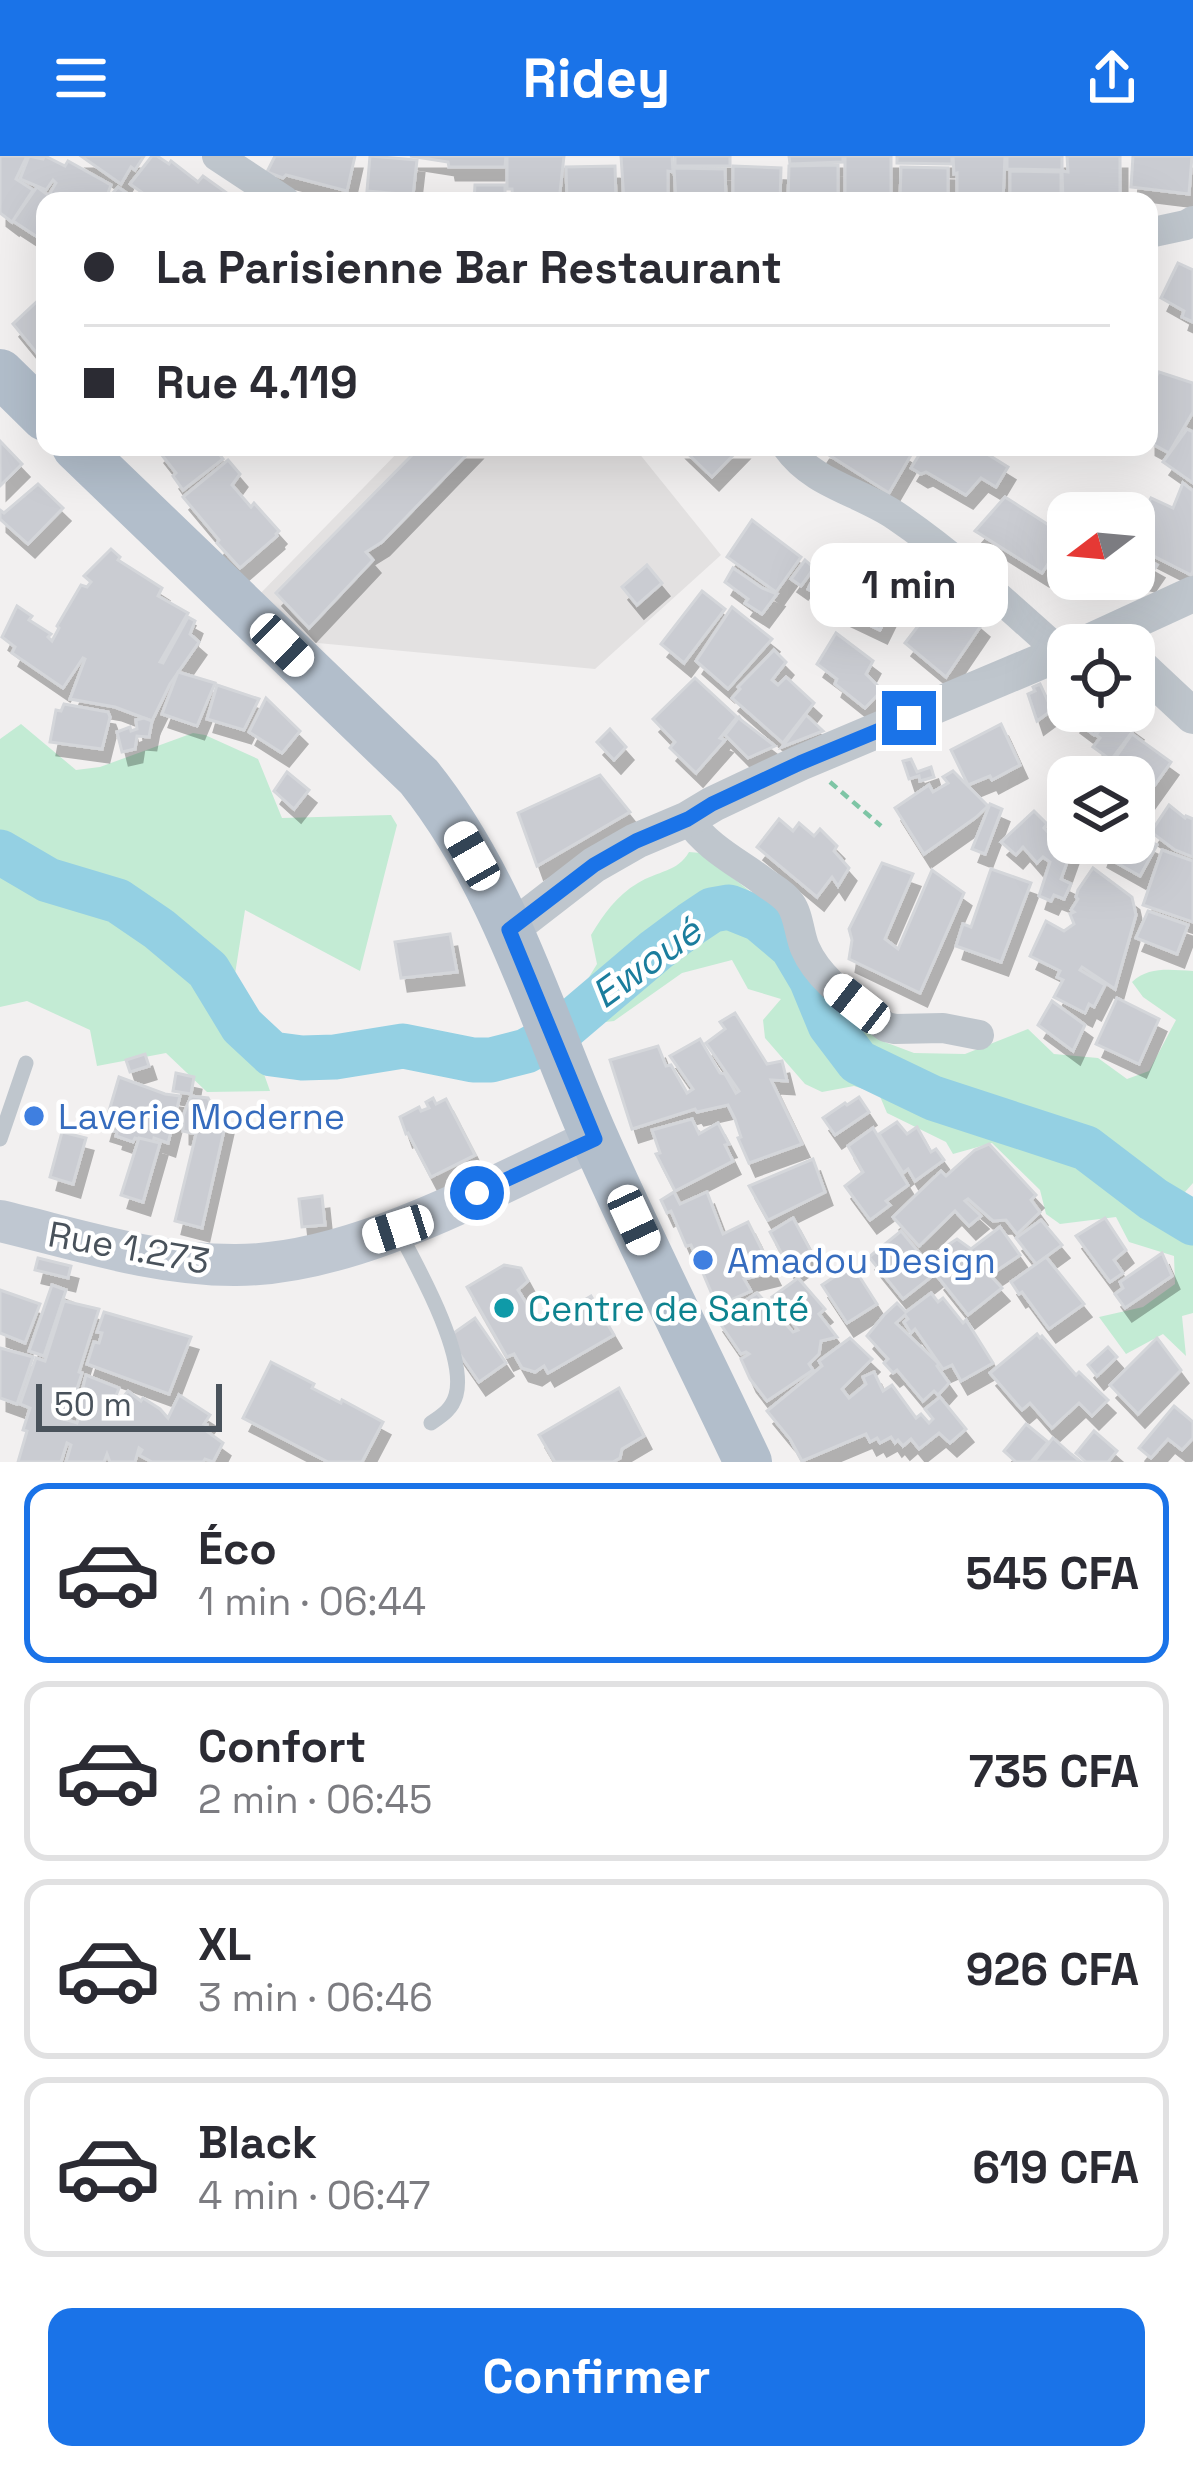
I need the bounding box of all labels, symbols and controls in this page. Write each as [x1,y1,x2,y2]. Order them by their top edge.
text: Ridey [523,44,670,113]
icon: menu [48,45,114,111]
icon: share [1079,45,1145,111]
text: La Parisienne Bar Restaurant [156,239,782,296]
text: Rue 4.119 [156,354,358,411]
north arrow [1047,492,1155,600]
map controls [1047,492,1155,864]
callout: 1 min [810,544,1008,628]
text: 1 min [861,560,957,609]
car [244,607,320,683]
button: locate [1047,624,1155,732]
route end [882,691,936,745]
button: layers [1047,756,1155,864]
car [438,816,506,896]
water label: Ewoué [582,905,712,1019]
car [818,968,896,1040]
place label: Laverie Moderne [58,1094,345,1140]
marker: Laverie Moderne [21,1103,47,1129]
route start [450,1166,504,1220]
car [602,1180,666,1260]
car [358,1201,438,1257]
street label: Rue 1.273 [45,1211,213,1285]
place label: Amadou Design [727,1238,996,1284]
marker: Amadou Design [690,1247,716,1273]
place label: Centre de Santé [528,1286,809,1332]
marker: Centre de Santé [491,1295,517,1321]
scale bar [36,1378,222,1431]
text: 50 m [54,1384,132,1426]
icon: car [54,1519,162,1627]
text: Éco [198,1520,277,1577]
text: 545 CFA [965,1545,1139,1602]
text: 1 min · 06:44 [198,1577,426,1626]
icon: car [54,1717,162,1825]
text: Confort [198,1718,366,1775]
text: 735 CFA [969,1743,1139,1800]
text: 2 min · 06:45 [198,1775,432,1824]
icon: car [54,1915,162,2023]
text: XL [198,1916,251,1973]
text: 926 CFA [966,1941,1139,1998]
text: 3 min · 06:46 [198,1973,433,2022]
icon: car [54,2113,162,2221]
text: Black [198,2114,317,2171]
text: 619 CFA [972,2139,1139,2196]
text: 4 min · 06:47 [198,2171,431,2220]
button: Confirmer [48,2308,1145,2446]

